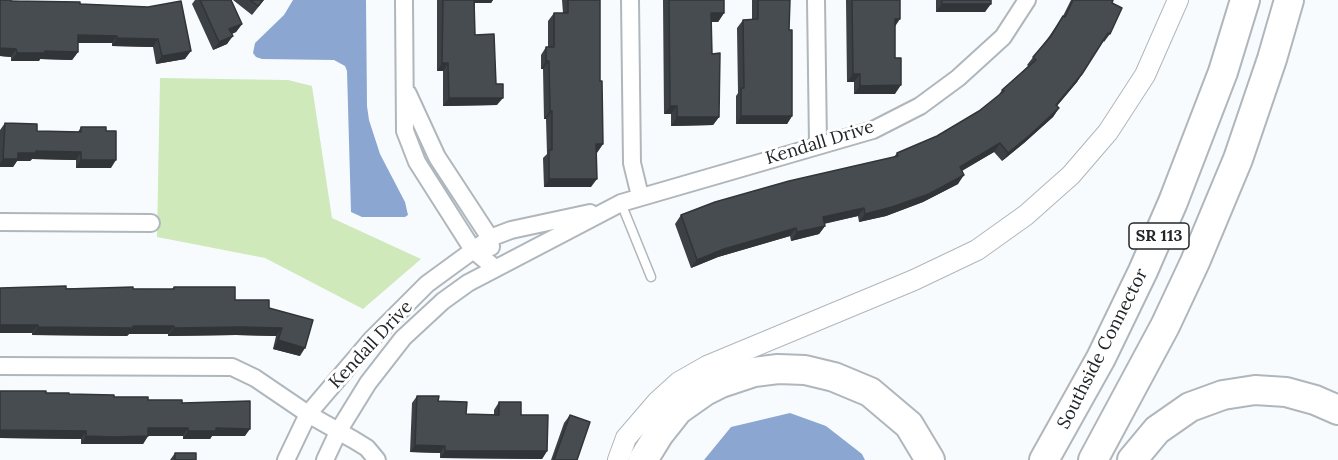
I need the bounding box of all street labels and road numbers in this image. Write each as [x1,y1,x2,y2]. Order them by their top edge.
street label: Kendall Drive [763,116,877,170]
road number: SR 113 [1129,223,1189,249]
street label: Southside Connector [1053,265,1153,433]
street label: Kendall Drive [325,297,417,393]

